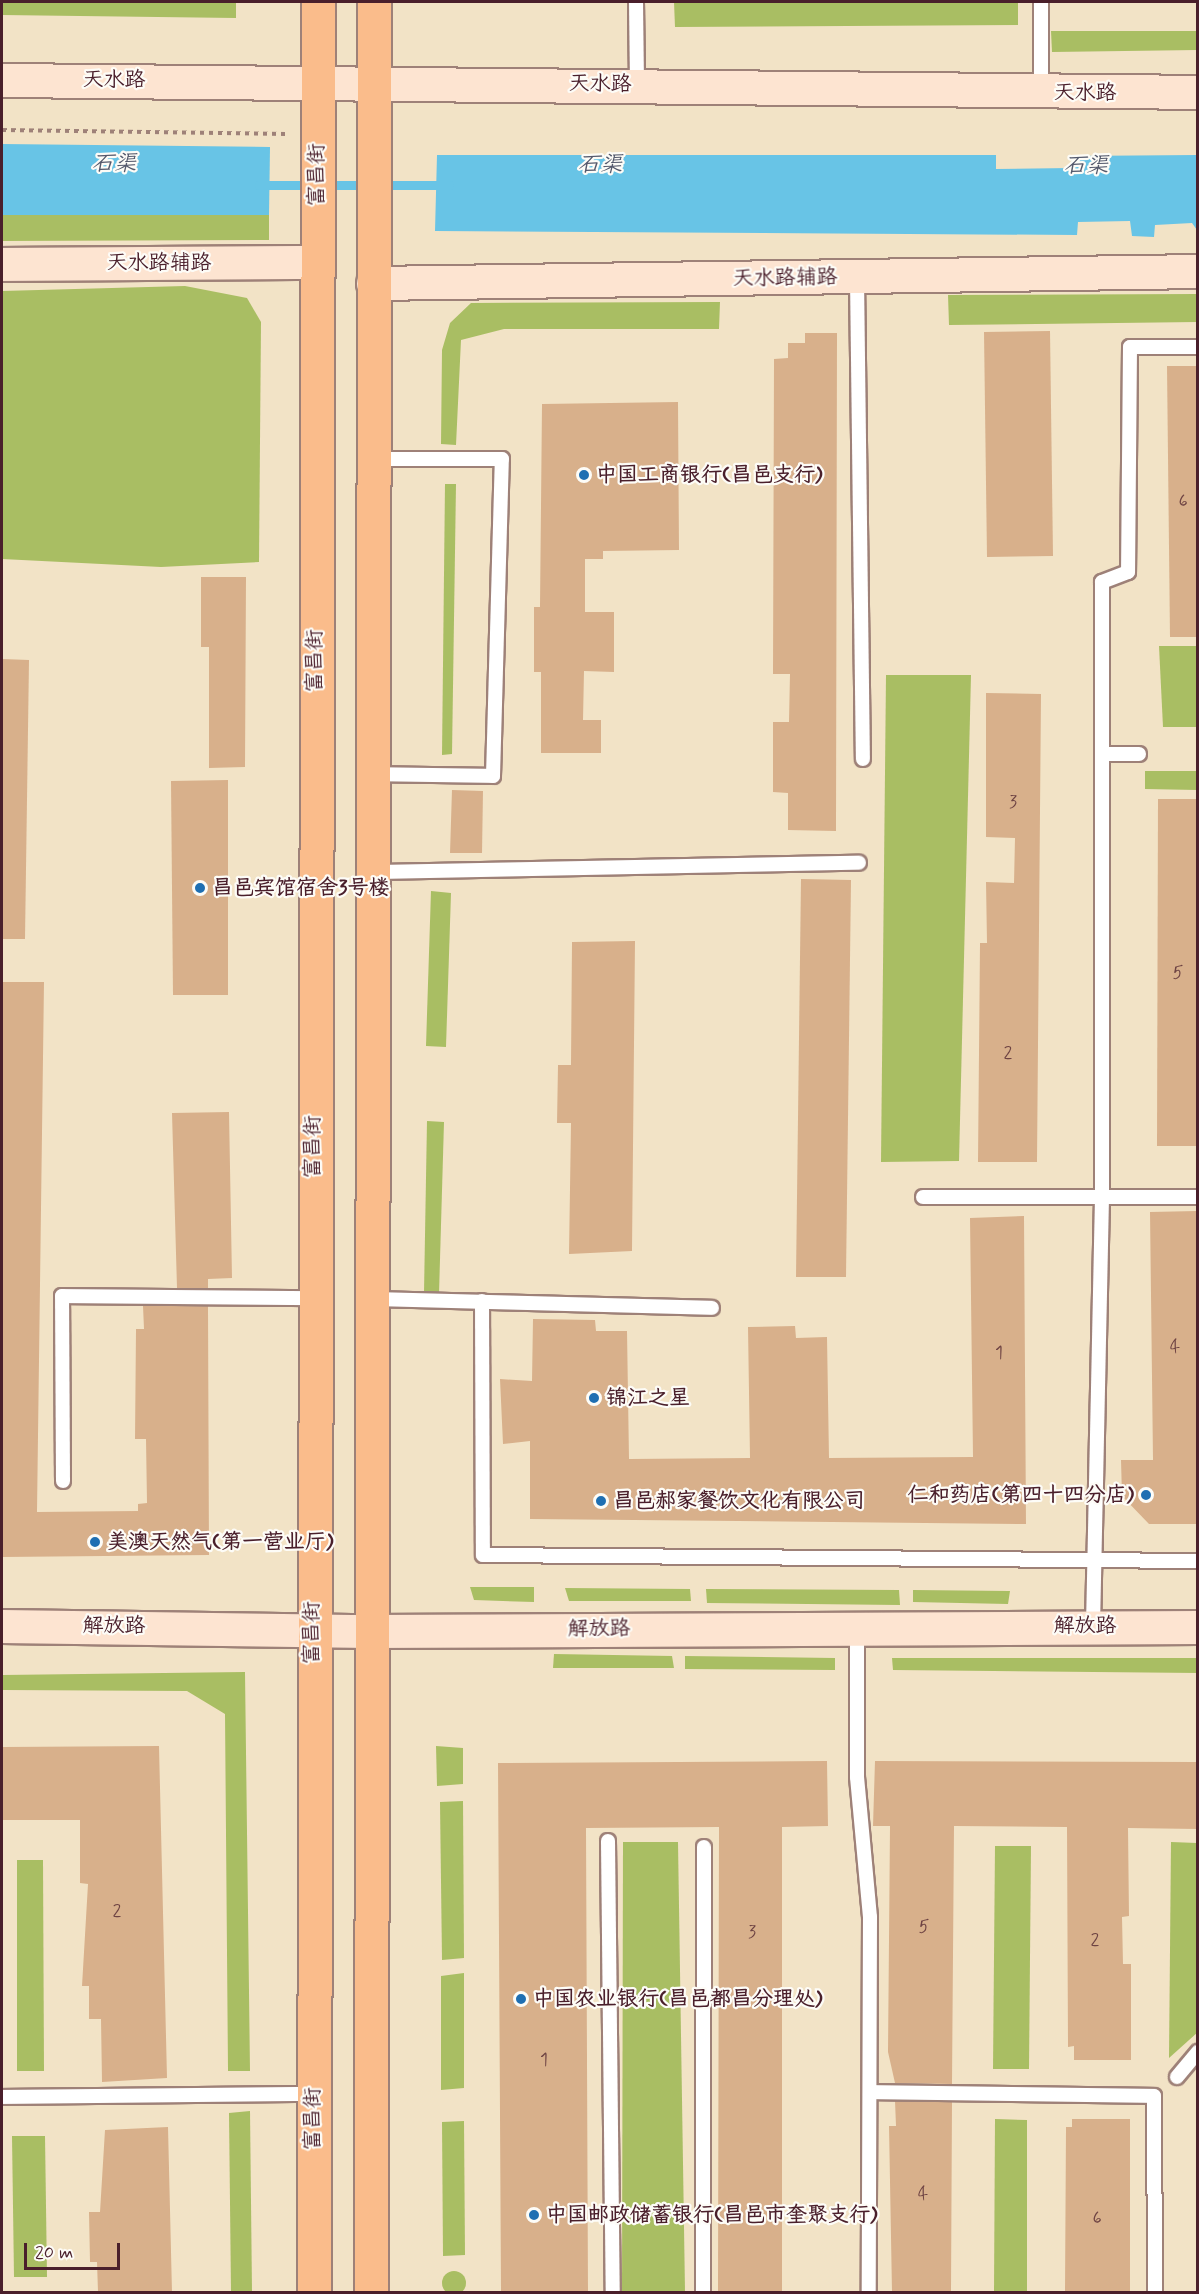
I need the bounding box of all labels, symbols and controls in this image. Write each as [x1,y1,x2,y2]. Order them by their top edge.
street label: 天水路 [83,67,145,93]
street label: 天水路 [568,71,632,97]
street label: 天水路 [1054,80,1116,106]
street label: 富昌街 [304,144,330,206]
water label: 石渠 [92,152,136,178]
water label: 石渠 [578,153,622,179]
water label: 石渠 [1064,154,1108,180]
street label: 天水路辅路 [107,250,211,276]
street label: 天水路辅路 [732,264,838,292]
place label: 中国工商银行(昌邑支行) [596,462,822,488]
marker: 中国工商银行(昌邑支行) [577,468,591,482]
house number: 6 [1178,490,1188,512]
street label: 富昌街 [302,630,328,692]
house number: 3 [1009,791,1017,813]
place label: 昌邑宾馆宿舍3号楼 [212,875,389,901]
marker: 昌邑宾馆宿舍3号楼 [193,881,207,895]
house number: 5 [1173,962,1183,984]
house number: 2 [1004,1042,1012,1064]
street label: 富昌街 [300,1116,326,1178]
house number: 4 [1170,1336,1180,1358]
house number: 1 [995,1342,1003,1364]
place label: 锦江之星 [606,1385,690,1411]
marker: 锦江之星 [587,1391,601,1405]
place label: 仁和药店(第四十四分店) [908,1482,1134,1508]
place label: 昌邑郝家餐饮文化有限公司 [613,1488,865,1514]
marker: 仁和药店(第四十四分店) [1139,1488,1153,1502]
marker: 昌邑郝家餐饮文化有限公司 [594,1494,608,1508]
place label: 美澳天然气(第一营业厅) [107,1529,333,1555]
marker: 美澳天然气(第一营业厅) [88,1535,102,1549]
street label: 富昌街 [299,1602,325,1664]
street label: 解放路 [83,1613,145,1639]
street label: 解放路 [1054,1613,1116,1639]
street label: 解放路 [567,1616,631,1642]
house number: 2 [113,1900,121,1922]
house number: 5 [919,1916,929,1938]
house number: 3 [748,1921,756,1943]
house number: 2 [1091,1929,1099,1951]
place label: 中国农业银行(昌邑都昌分理处) [533,1986,822,2012]
marker: 中国农业银行(昌邑都昌分理处) [514,1992,528,2006]
house number: 1 [540,2049,548,2071]
street label: 富昌街 [300,2088,326,2150]
house number: 4 [918,2183,928,2205]
place label: 中国邮政储蓄银行(昌邑市奎聚支行) [546,2202,877,2228]
house number: 6 [1092,2207,1102,2229]
marker: 中国邮政储蓄银行(昌邑市奎聚支行) [527,2208,541,2222]
scale bar [27,2231,123,2269]
text: 20 m [35,2241,73,2265]

